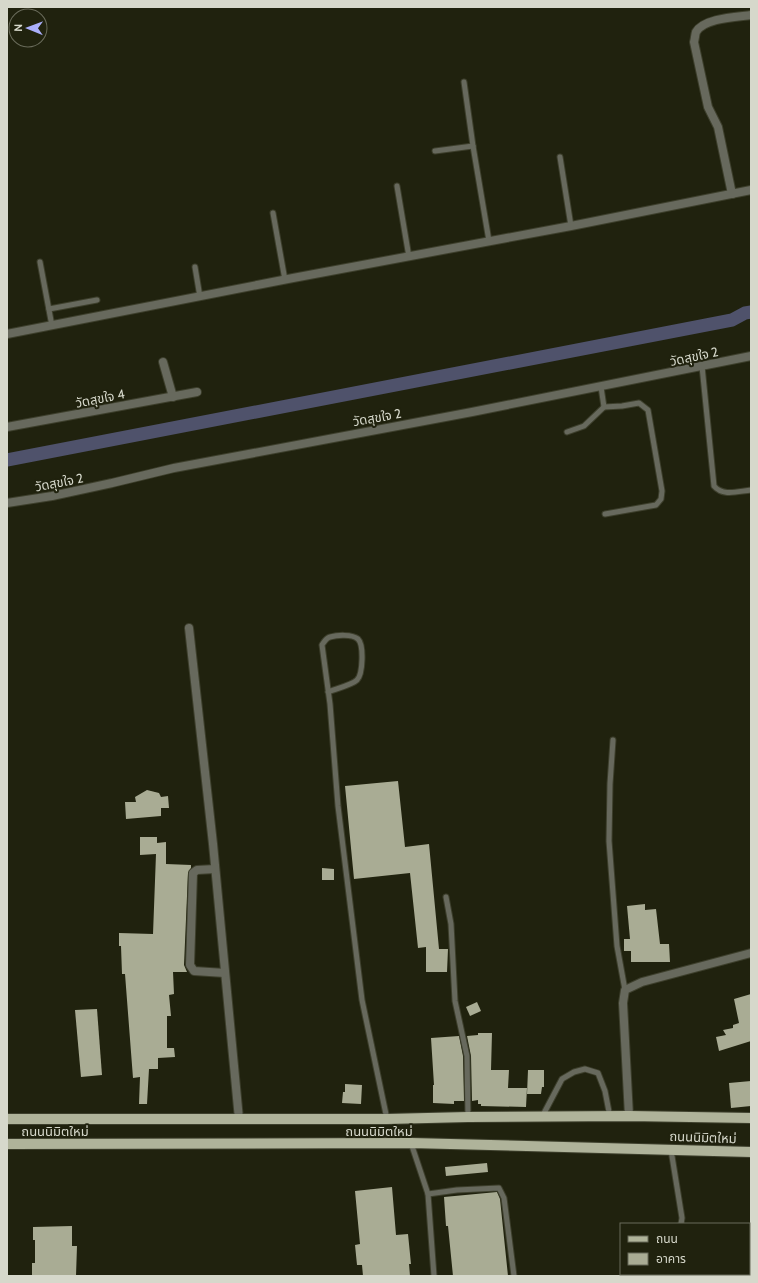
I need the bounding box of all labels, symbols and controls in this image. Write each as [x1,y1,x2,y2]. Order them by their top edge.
north arrow [8,8,48,48]
text: N [11,24,25,32]
street label: วัดสุขใจ 2 [668,343,720,369]
street label: วัดสุขใจ 4 [74,385,126,411]
street label: วัดสุขใจ 2 [351,405,403,429]
street label: วัดสุขใจ 2 [33,469,85,495]
street label: ถนนนิมิตใหม่ [21,1123,89,1139]
street label: ถนนนิมิตใหม่ [345,1123,413,1139]
street label: ถนนนิมิตใหม่ [669,1128,737,1146]
legend [620,1223,750,1275]
text: ถนน [656,1231,678,1246]
text: อาคาร [656,1251,686,1266]

